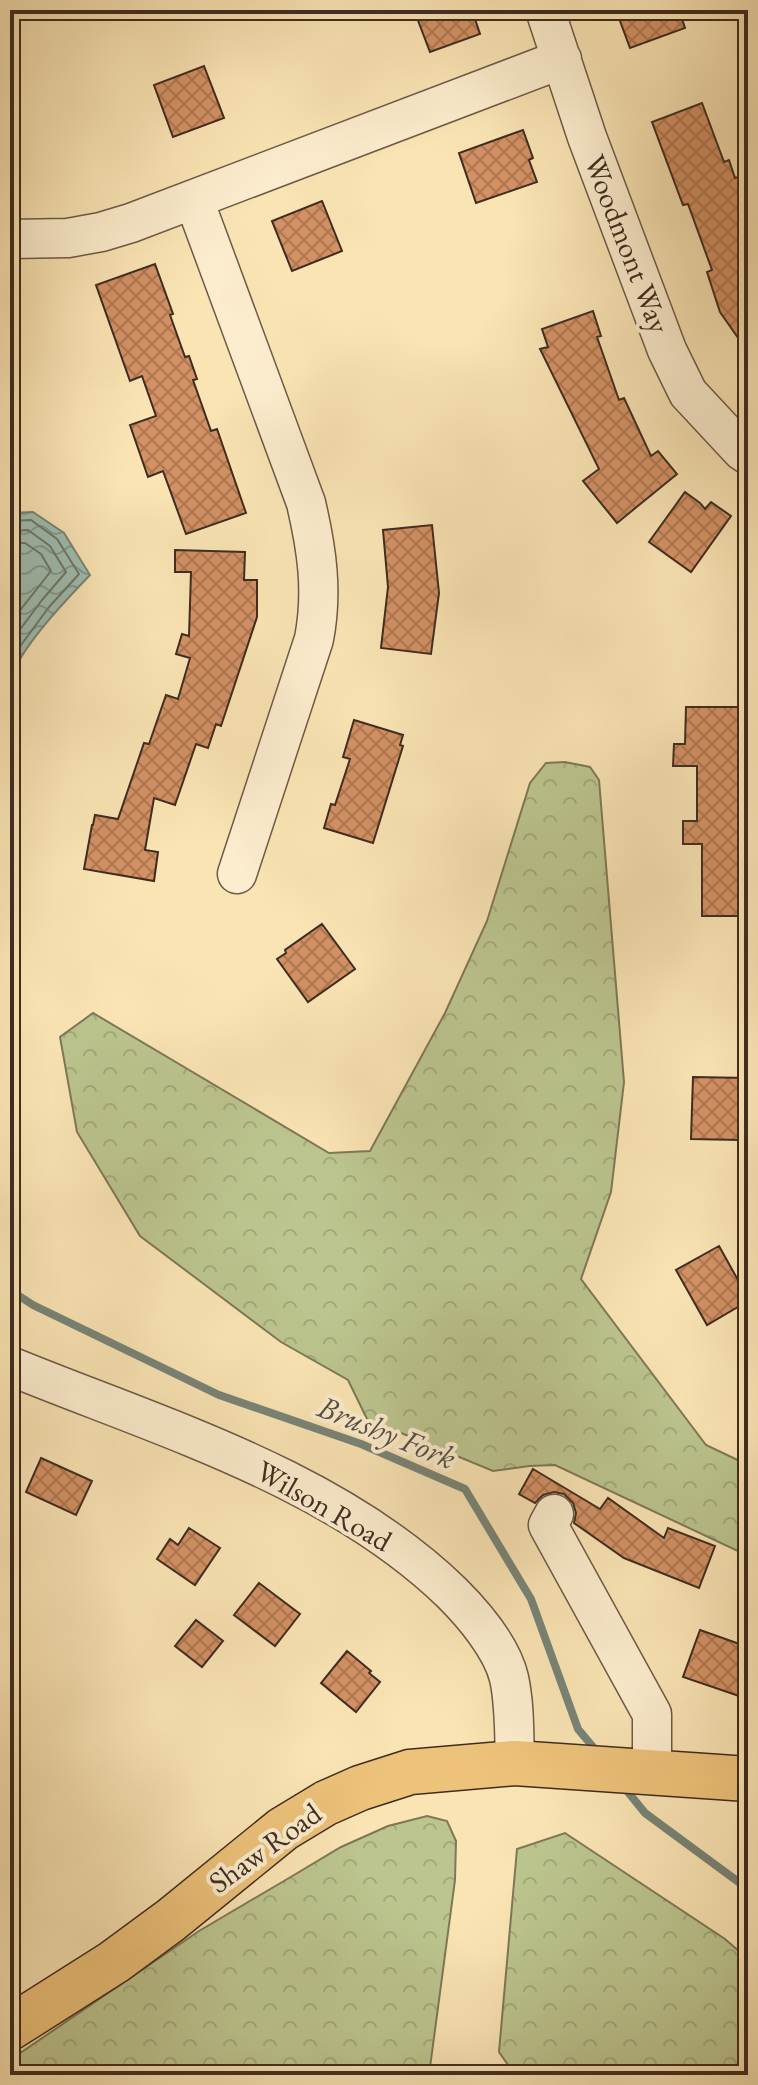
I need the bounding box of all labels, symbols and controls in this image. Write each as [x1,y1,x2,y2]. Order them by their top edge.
street label: Woodmont Way [576,149,680,339]
water label: Brushy Fork [311,1385,463,1479]
street label: Wilson Road [249,1451,400,1561]
street label: Shaw Road [201,1793,329,1902]

